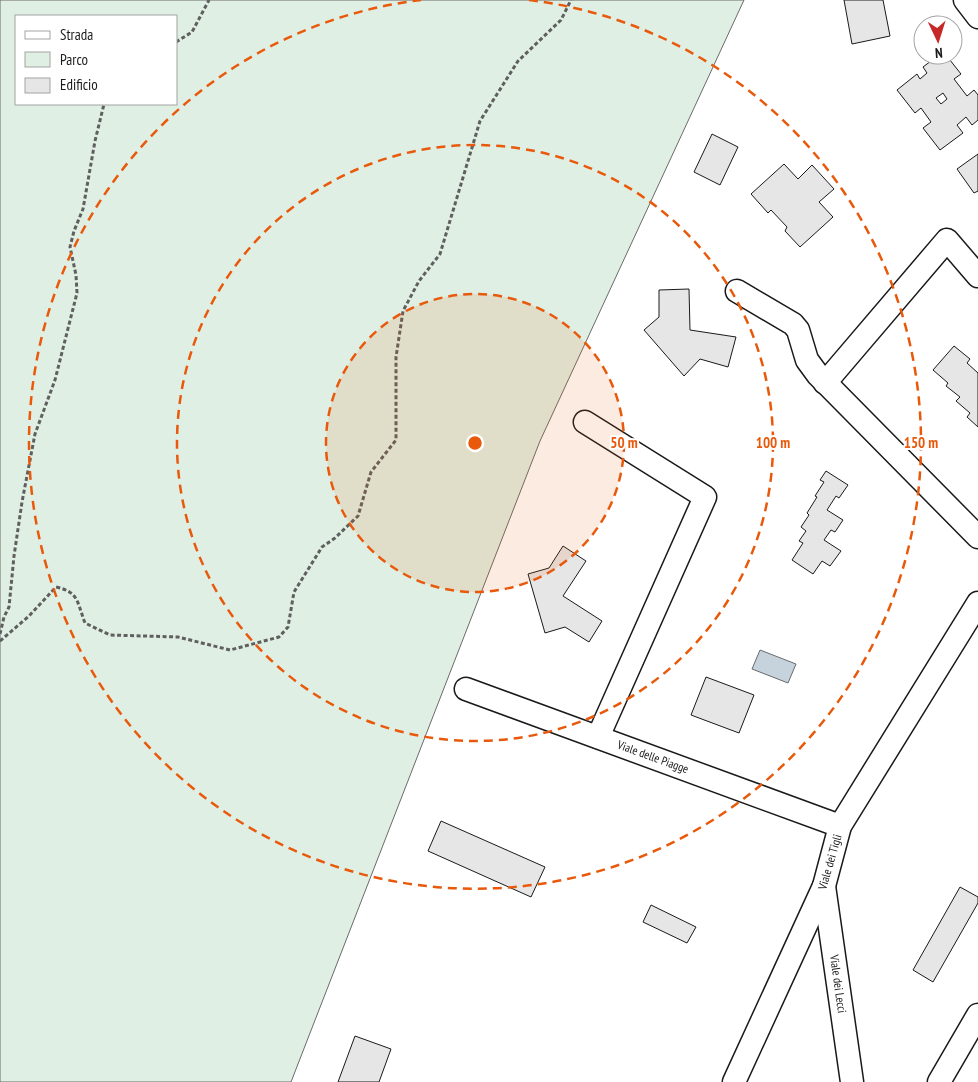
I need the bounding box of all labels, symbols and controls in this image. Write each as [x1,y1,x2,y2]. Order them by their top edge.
legend [15,15,178,105]
north arrow [913,15,963,65]
text: Strada [60,25,93,44]
text: N [935,44,943,62]
text: Parco [60,50,88,69]
text: Edificio [60,75,98,94]
text: 50 m [610,433,638,452]
text: 100 m [756,433,790,452]
text: 150 m [904,433,938,452]
centre of rings [466,434,484,452]
street label: Viale delle Piagge [615,736,691,776]
street label: Viale dei Tigli [814,832,845,892]
street label: Viale dei Lecci [827,953,850,1014]

